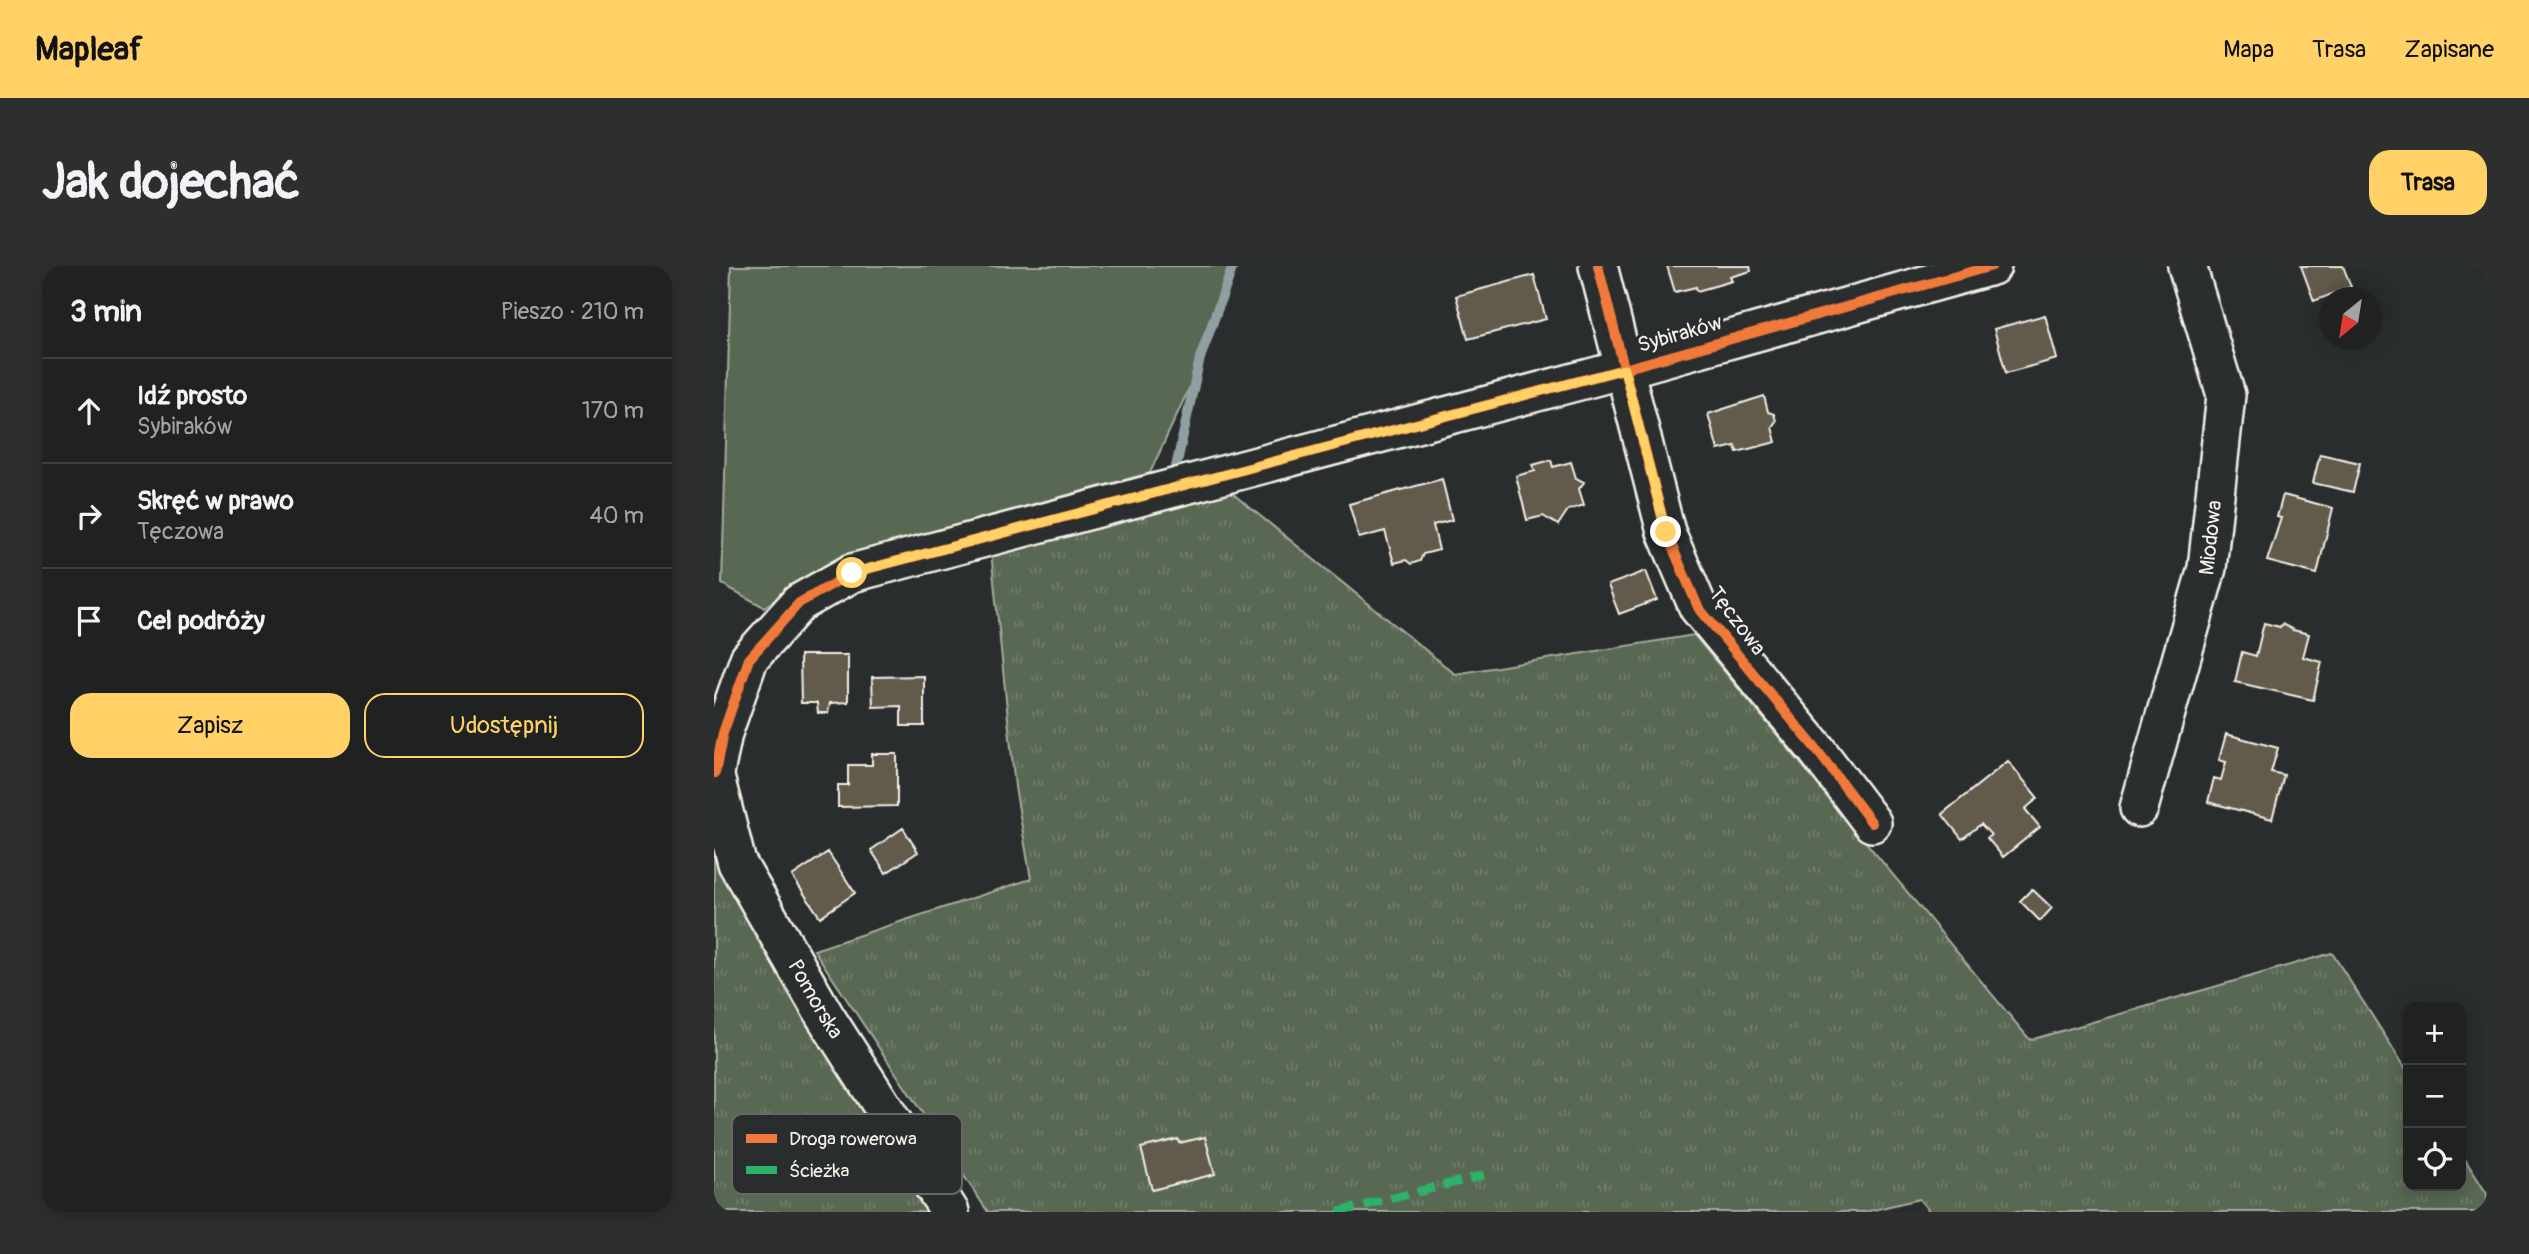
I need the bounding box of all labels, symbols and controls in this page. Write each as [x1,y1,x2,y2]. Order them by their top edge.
text: Mapleaf [35,29,143,70]
text: Mapa [2223,35,2274,64]
text: Trasa [2312,35,2366,64]
text: Zapisane [2404,35,2494,64]
button: Trasa [2369,150,2487,215]
text: Jak dojechać [42,152,300,213]
north arrow [2319,287,2382,350]
text: 3 min [70,293,142,330]
text: Pieszo · 210 m [501,297,644,326]
street label: Sybiraków [1634,309,1726,359]
text: Idź prosto [137,380,247,412]
icon: ahead [70,392,108,430]
text: 170 m [582,396,644,425]
text: Sybiraków [137,412,232,441]
text: Skręć w prawo [137,485,294,517]
icon: right [70,497,108,535]
street label: Miodowa [2193,499,2228,576]
text: 40 m [590,501,644,530]
route end [1650,516,1681,547]
text: Tęczowa [137,517,224,546]
route start [836,557,867,588]
street label: Tęczowa [1702,581,1772,661]
icon: arrive [70,602,108,640]
text: Cel podróży [137,605,265,637]
button: Zapisz [70,693,350,758]
button: Udostępnij [364,693,644,758]
street label: Pomorska [782,954,850,1044]
map controls [2403,1002,2466,1191]
button: + [2403,1002,2466,1065]
button: − [2403,1065,2466,1128]
legend [732,1114,962,1194]
text: Droga rowerowa [789,1127,917,1151]
button: locate [2403,1128,2466,1191]
text: Ścieżka [789,1159,849,1183]

